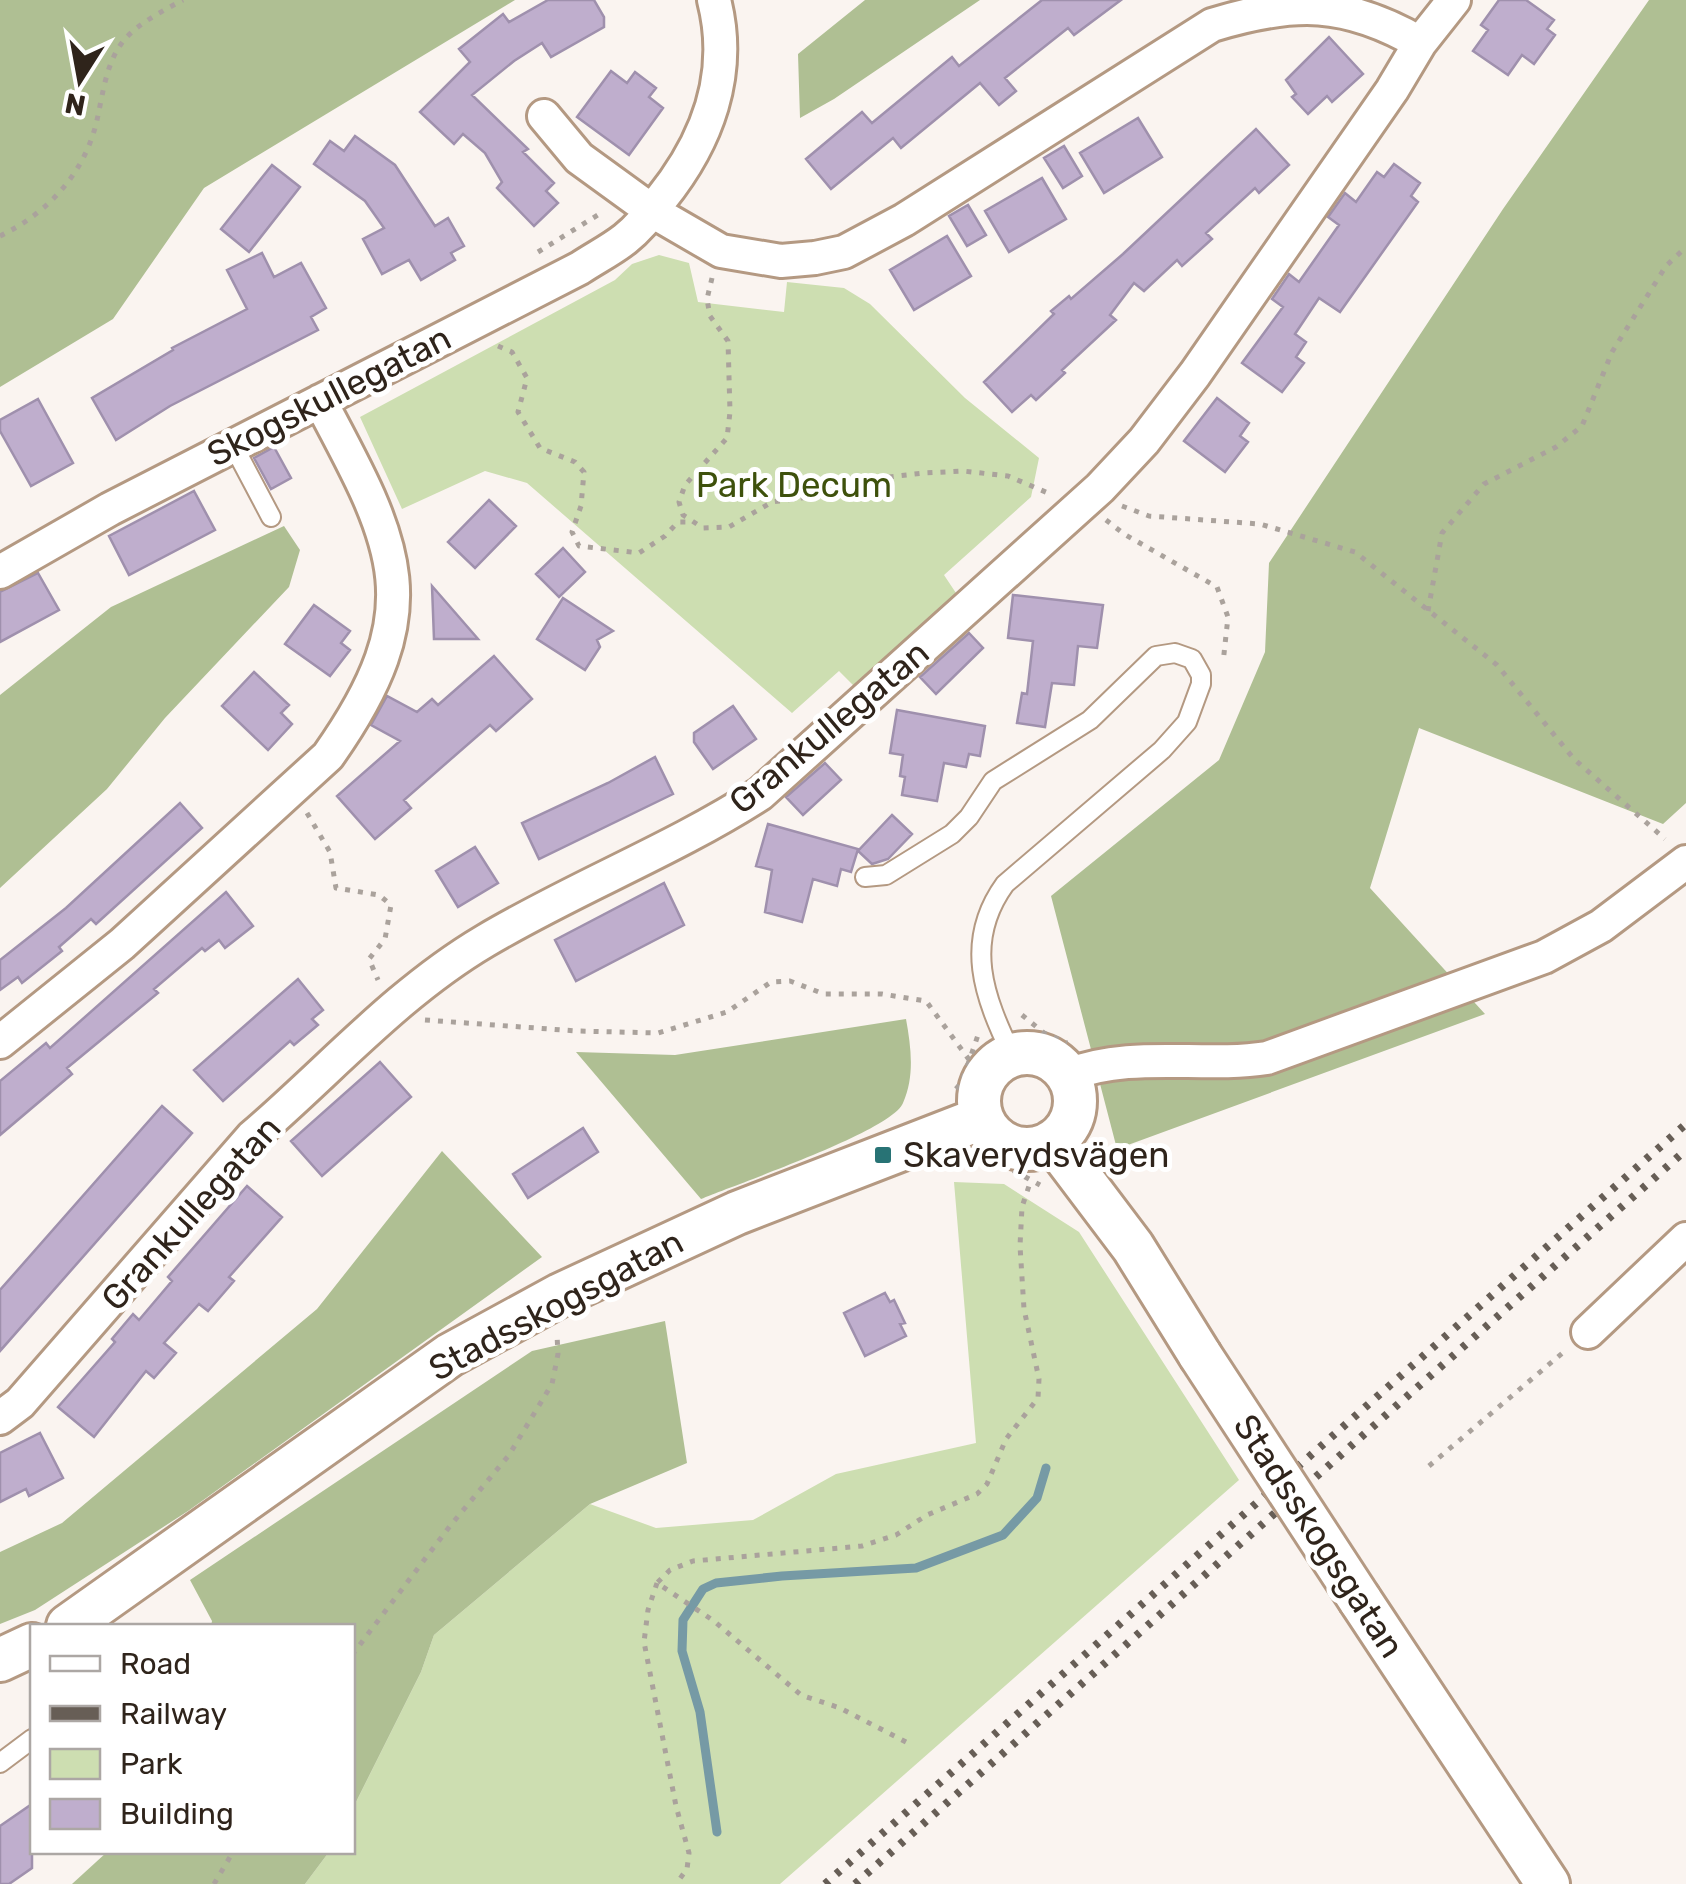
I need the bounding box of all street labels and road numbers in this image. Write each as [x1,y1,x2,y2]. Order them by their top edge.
street label: Skogskullegatan [200,317,458,475]
street label: Grankullegatan [721,631,937,823]
street label: Grankullegatan [93,1107,289,1319]
street label: Stadsskogsgatan [422,1220,690,1390]
street label: Stadsskogsgatan [1225,1406,1413,1666]

